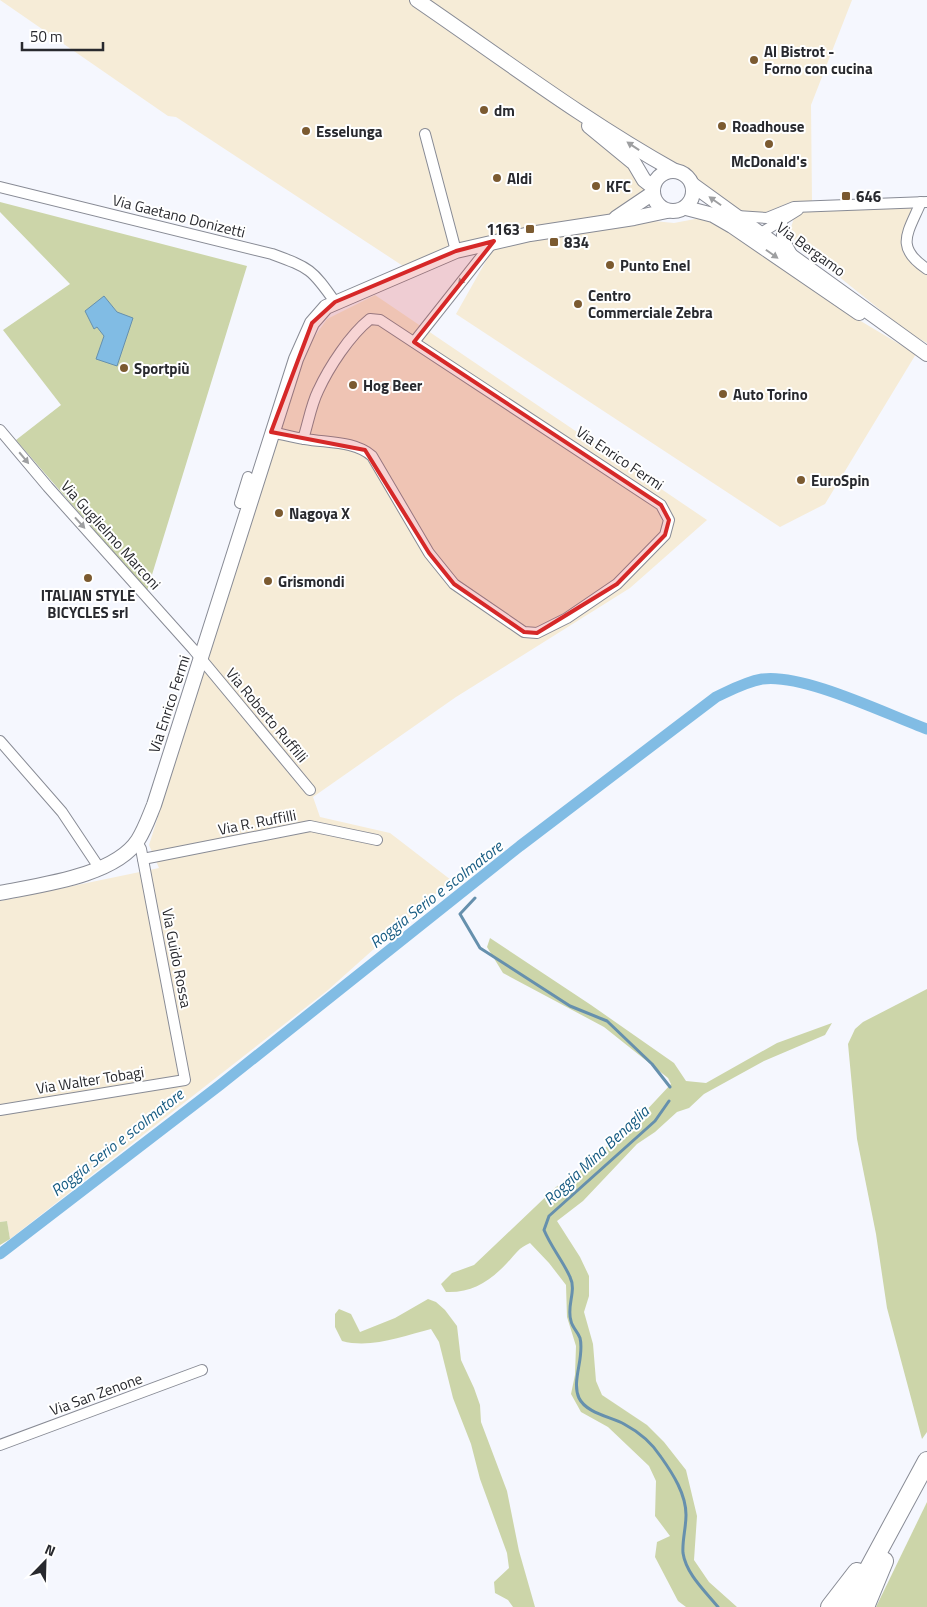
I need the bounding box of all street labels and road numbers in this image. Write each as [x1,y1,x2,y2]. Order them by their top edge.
street label: Via Gaetano Donizetti [110,188,248,244]
street label: Via Bergamo [772,216,850,282]
street label: Via Enrico Fermi [571,420,669,496]
street label: Via Guglielmo Marconi [56,475,166,595]
street label: Via Enrico Fermi [142,652,196,756]
street label: Via Roberto Ruffilli [220,663,314,767]
street label: Via R. Ruffilli [216,803,298,841]
street label: Via Guido Rossa [156,906,198,1010]
street label: Via Walter Tobagi [34,1060,146,1100]
street label: Via San Zenone [47,1367,145,1421]

